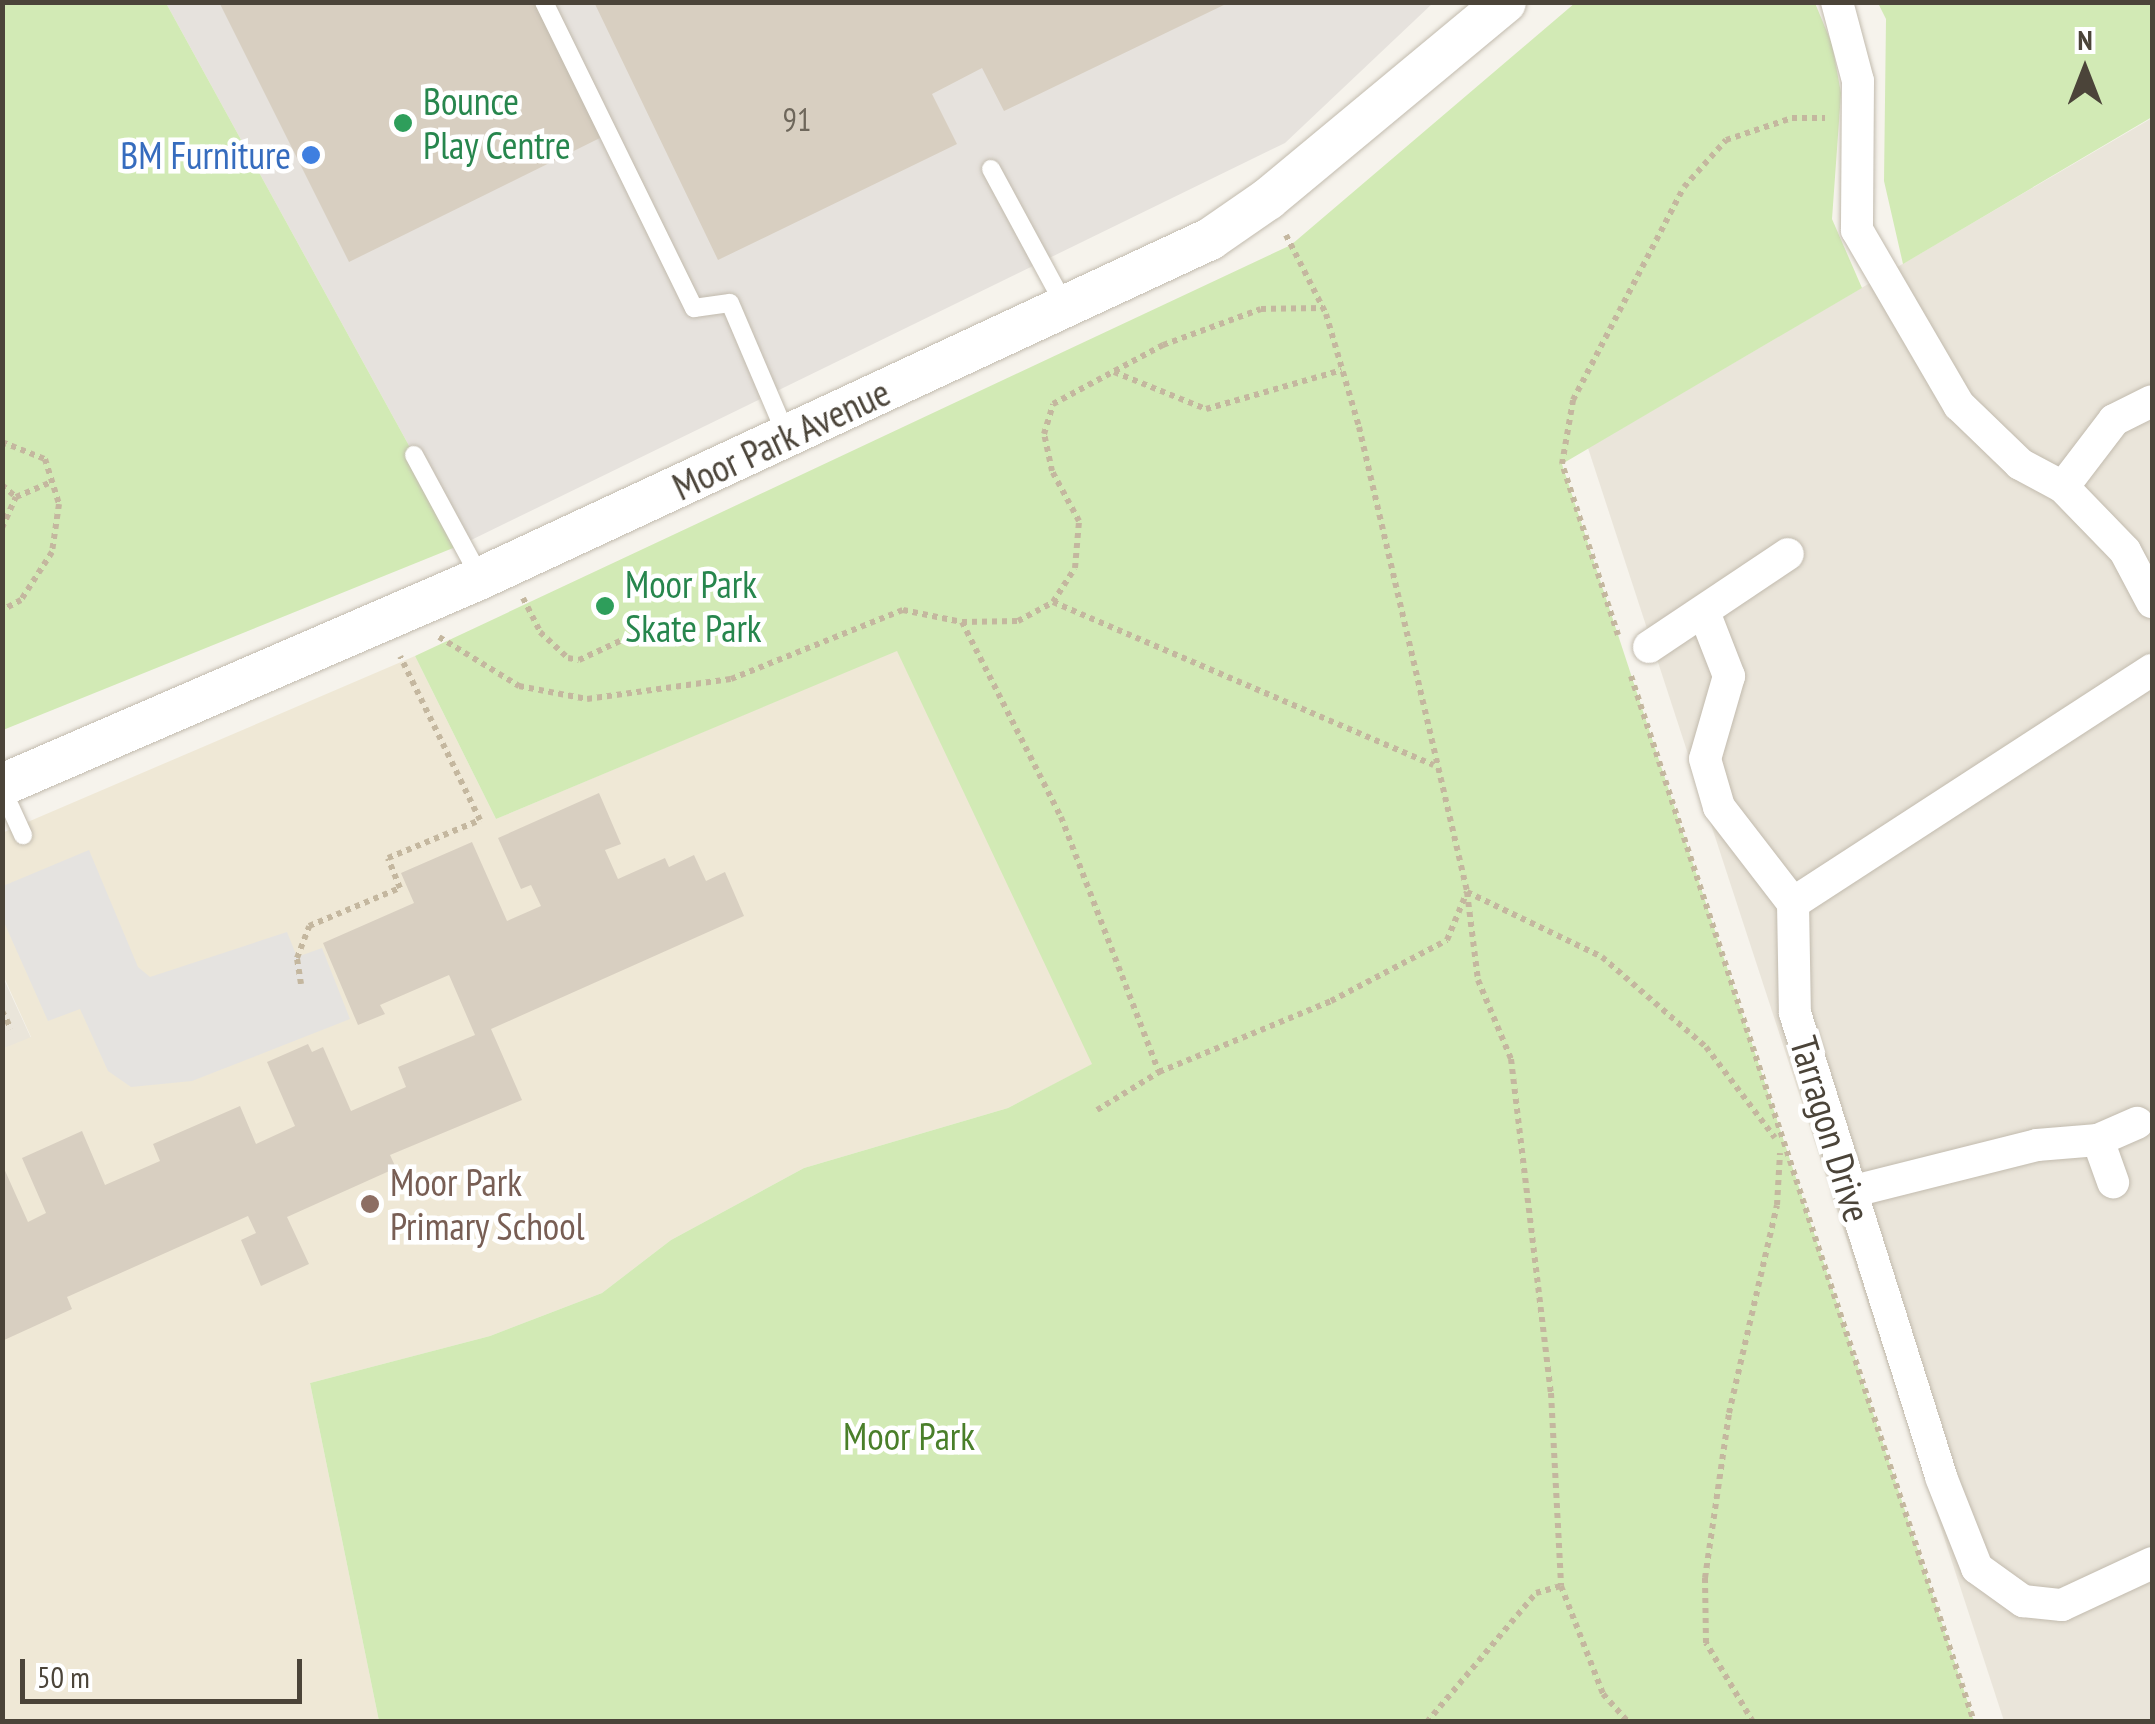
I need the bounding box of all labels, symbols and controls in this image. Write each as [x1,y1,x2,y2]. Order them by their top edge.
north arrow [2035,20,2135,120]
text: N [2077,21,2093,58]
place label: Bounce Play Centre [423,78,572,168]
house number: 91 [783,100,811,138]
marker: Bounce Play Centre [392,112,414,134]
place label: BM Furniture [120,132,291,178]
marker: BM Furniture [300,144,322,166]
street label: Moor Park Avenue [664,368,898,510]
place label: Moor Park Skate Park [625,561,762,650]
marker: Moor Park Skate Park [594,595,616,617]
street label: Tarragon Drive [1781,1031,1881,1227]
place label: Moor Park Primary School [390,1159,586,1248]
marker: Moor Park Primary School [359,1193,381,1215]
park label: Moor Park [843,1413,975,1459]
scale bar [25,1639,308,1701]
text: 50 m [37,1657,90,1696]

